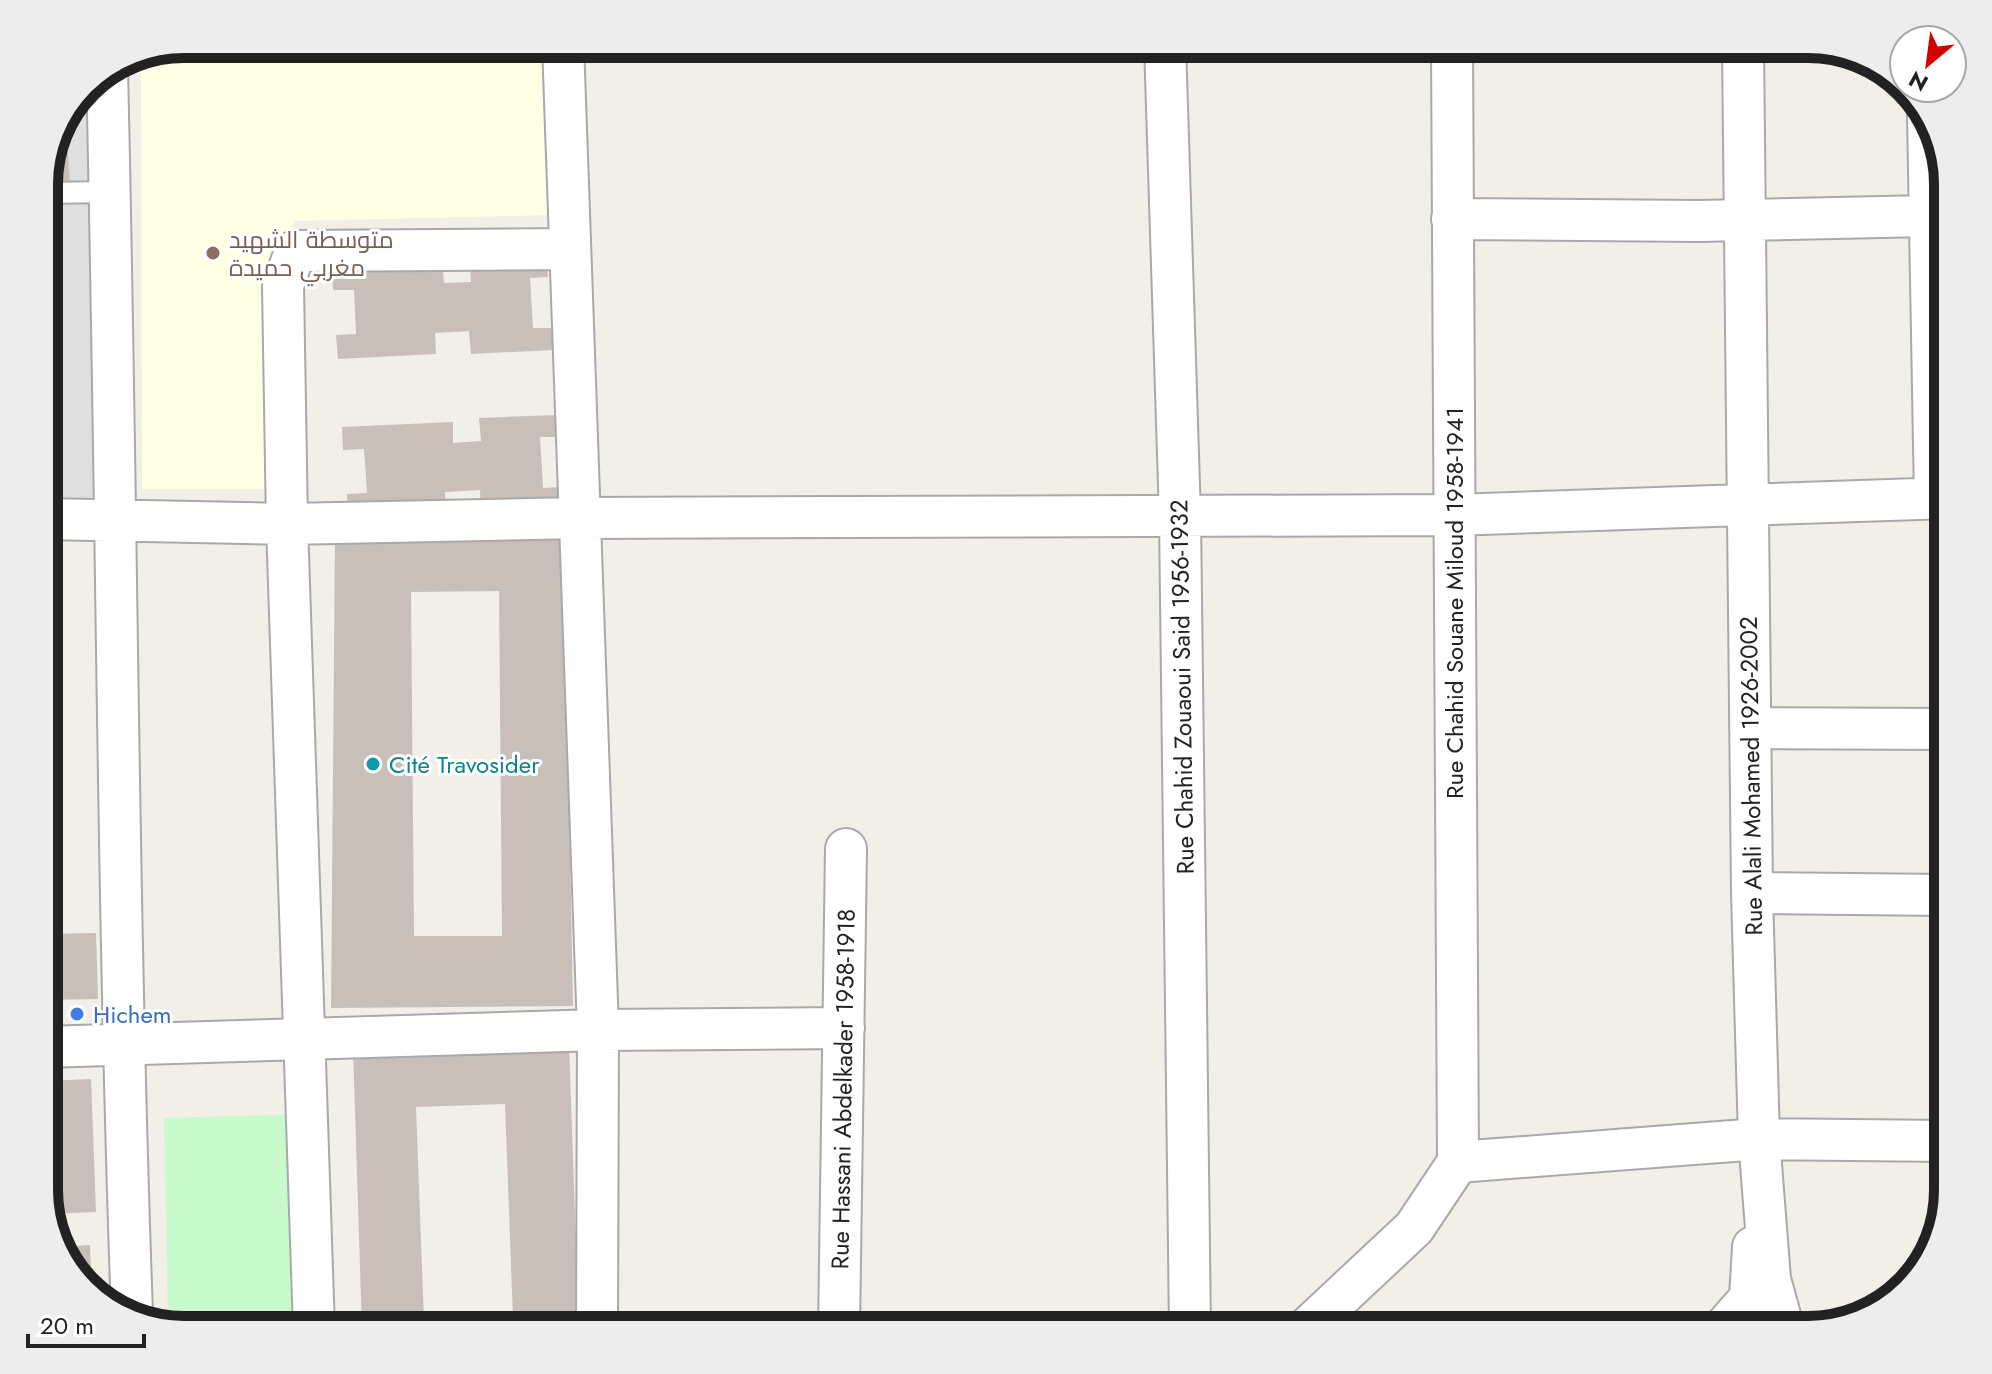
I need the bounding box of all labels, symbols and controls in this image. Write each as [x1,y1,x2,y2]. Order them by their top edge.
north arrow [1888,24,1968,104]
text: N [1903,63,1934,100]
place label: متوسطة الشهيد مغربي حميدة [229,222,394,287]
marker: متوسطة الشهيد مغربي حميدة [204,244,222,262]
street label: Rue Chahid Souane Miloud 1958-1941 [1437,407,1472,799]
street label: Rue Chahid Zouaoui Said 1956-1932 [1161,499,1203,875]
street label: Rue Alali Mohamed 1926-2002 [1731,616,1771,936]
place label: Cité Travosider [389,747,540,782]
marker: Cité Travosider [364,755,382,773]
street label: Rue Hassani Abdelkader 1958-1918 [822,908,864,1270]
place label: Hichem [93,997,172,1032]
marker: Hichem [68,1005,86,1023]
scale bar [28,1298,144,1348]
text: 20 m [40,1308,94,1343]

